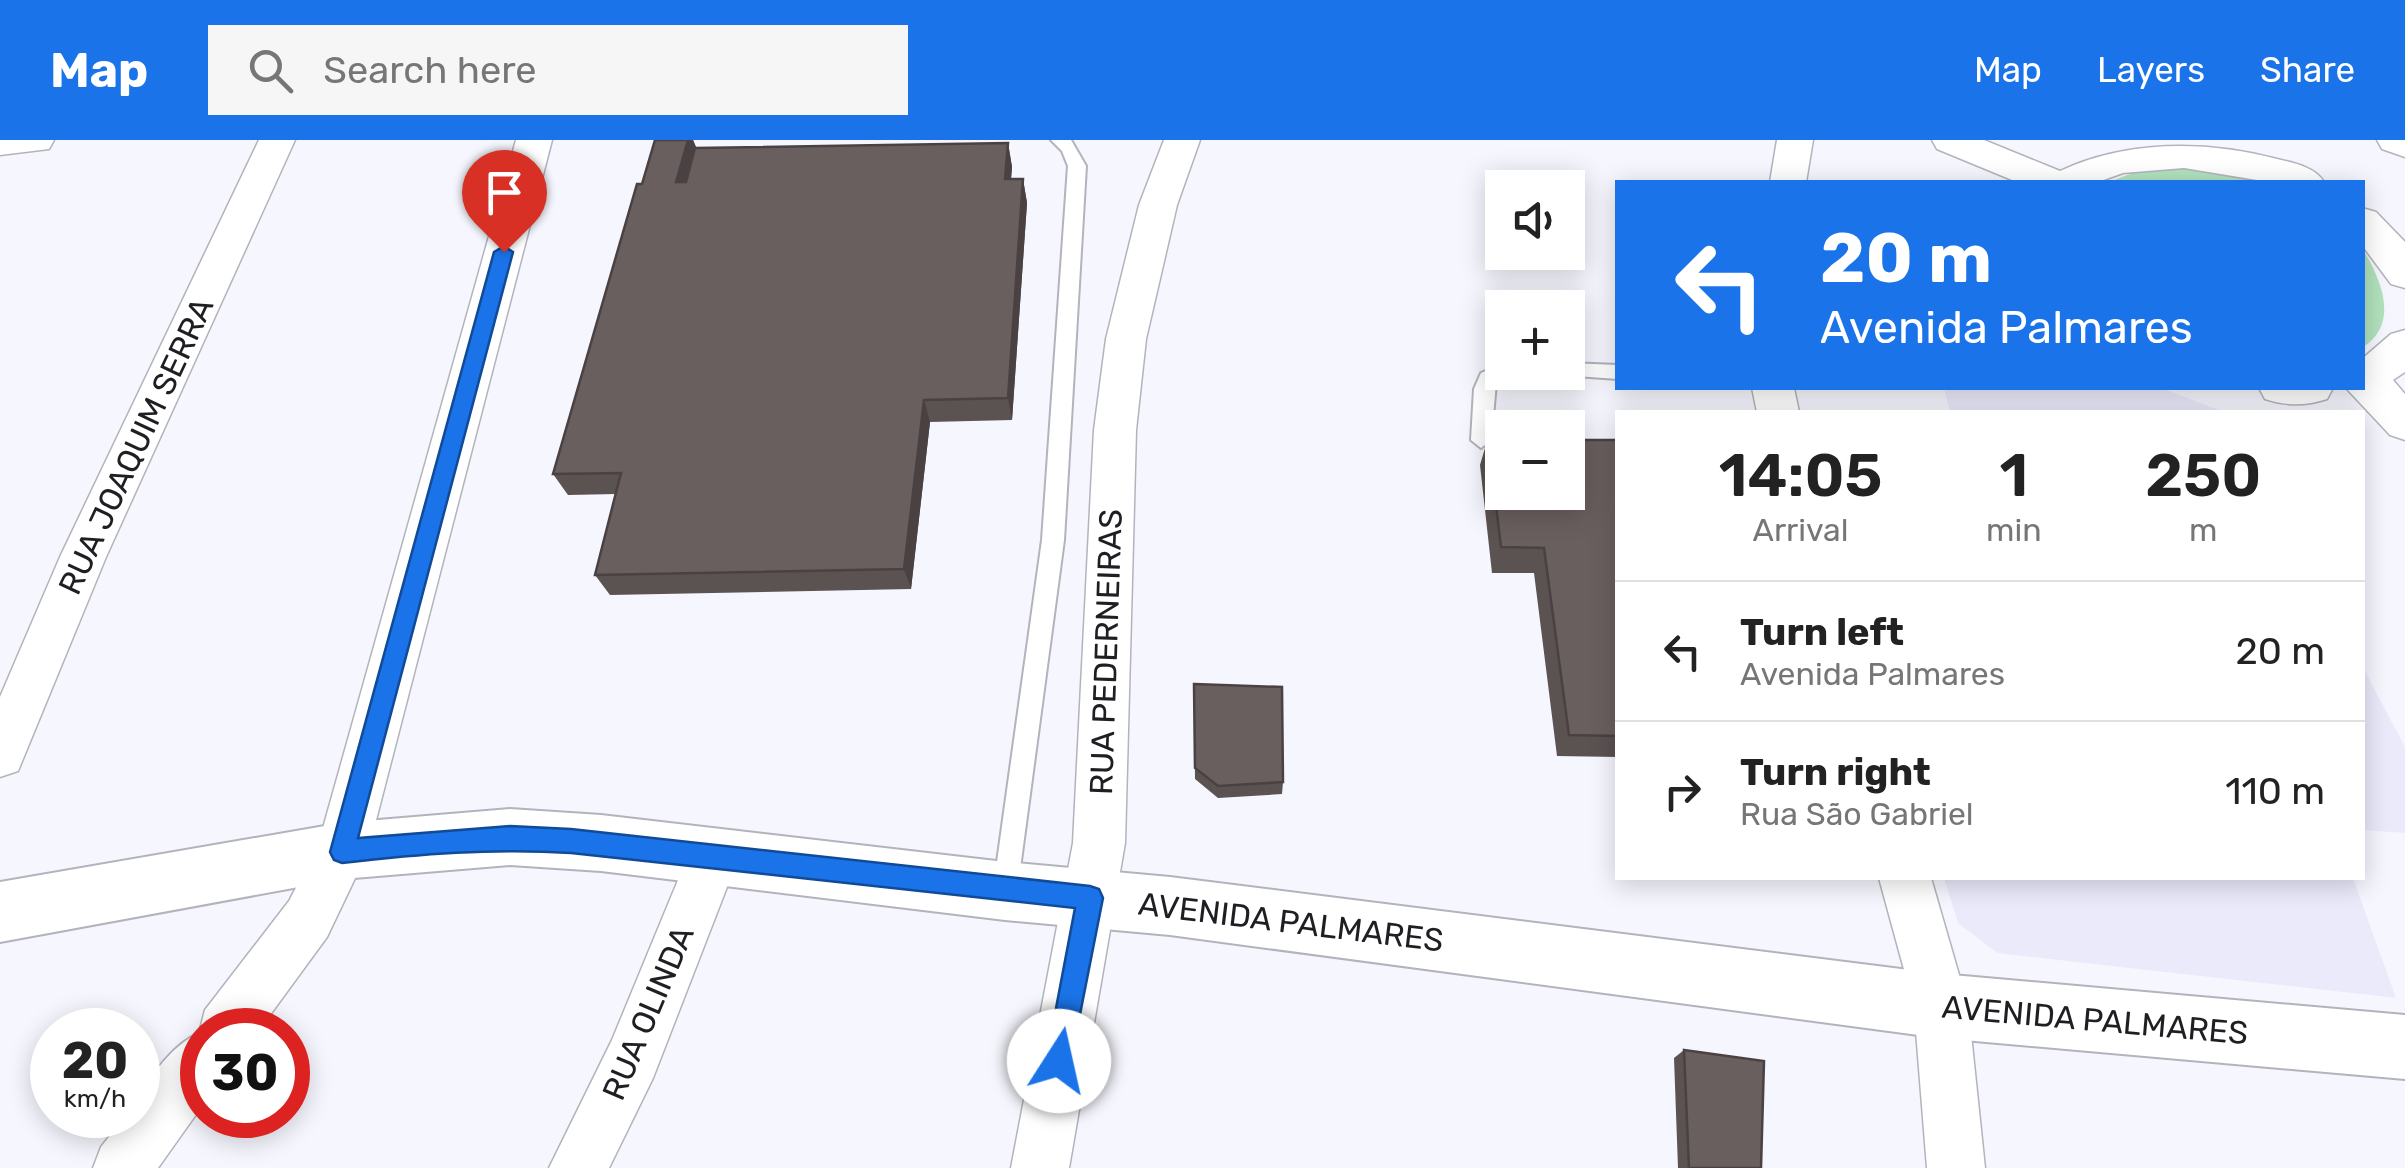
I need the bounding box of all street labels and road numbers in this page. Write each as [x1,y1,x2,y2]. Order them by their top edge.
street label: RUA JOAQUIM SERRA [51,292,221,600]
street label: RUA PEDERNEIRAS [1082,508,1130,796]
street label: AVENIDA PALMARES [1136,884,1446,960]
street label: RUA OLINDA [594,920,702,1106]
street label: AVENIDA PALMARES [1940,988,2250,1052]

